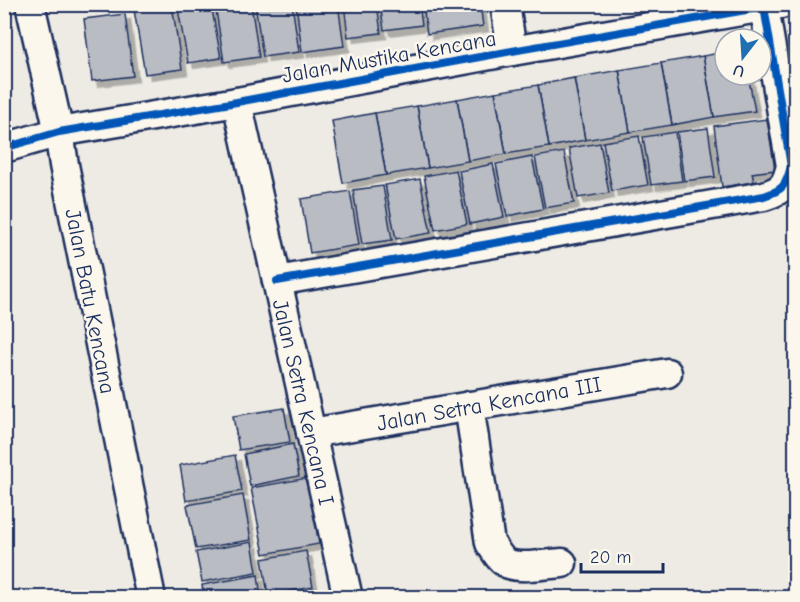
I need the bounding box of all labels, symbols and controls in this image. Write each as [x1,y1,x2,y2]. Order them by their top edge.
street label: Jalan Mustika Kencana [280,25,498,89]
north arrow [713,27,773,87]
text: U [731,60,747,81]
street label: Jalan Batu Kencana [59,206,121,396]
street label: Jalan Setra Kencana I [267,297,339,508]
street label: Jalan Setra Kencana III [375,371,604,437]
scale bar [581,536,664,574]
text: 20 m [590,547,631,568]

